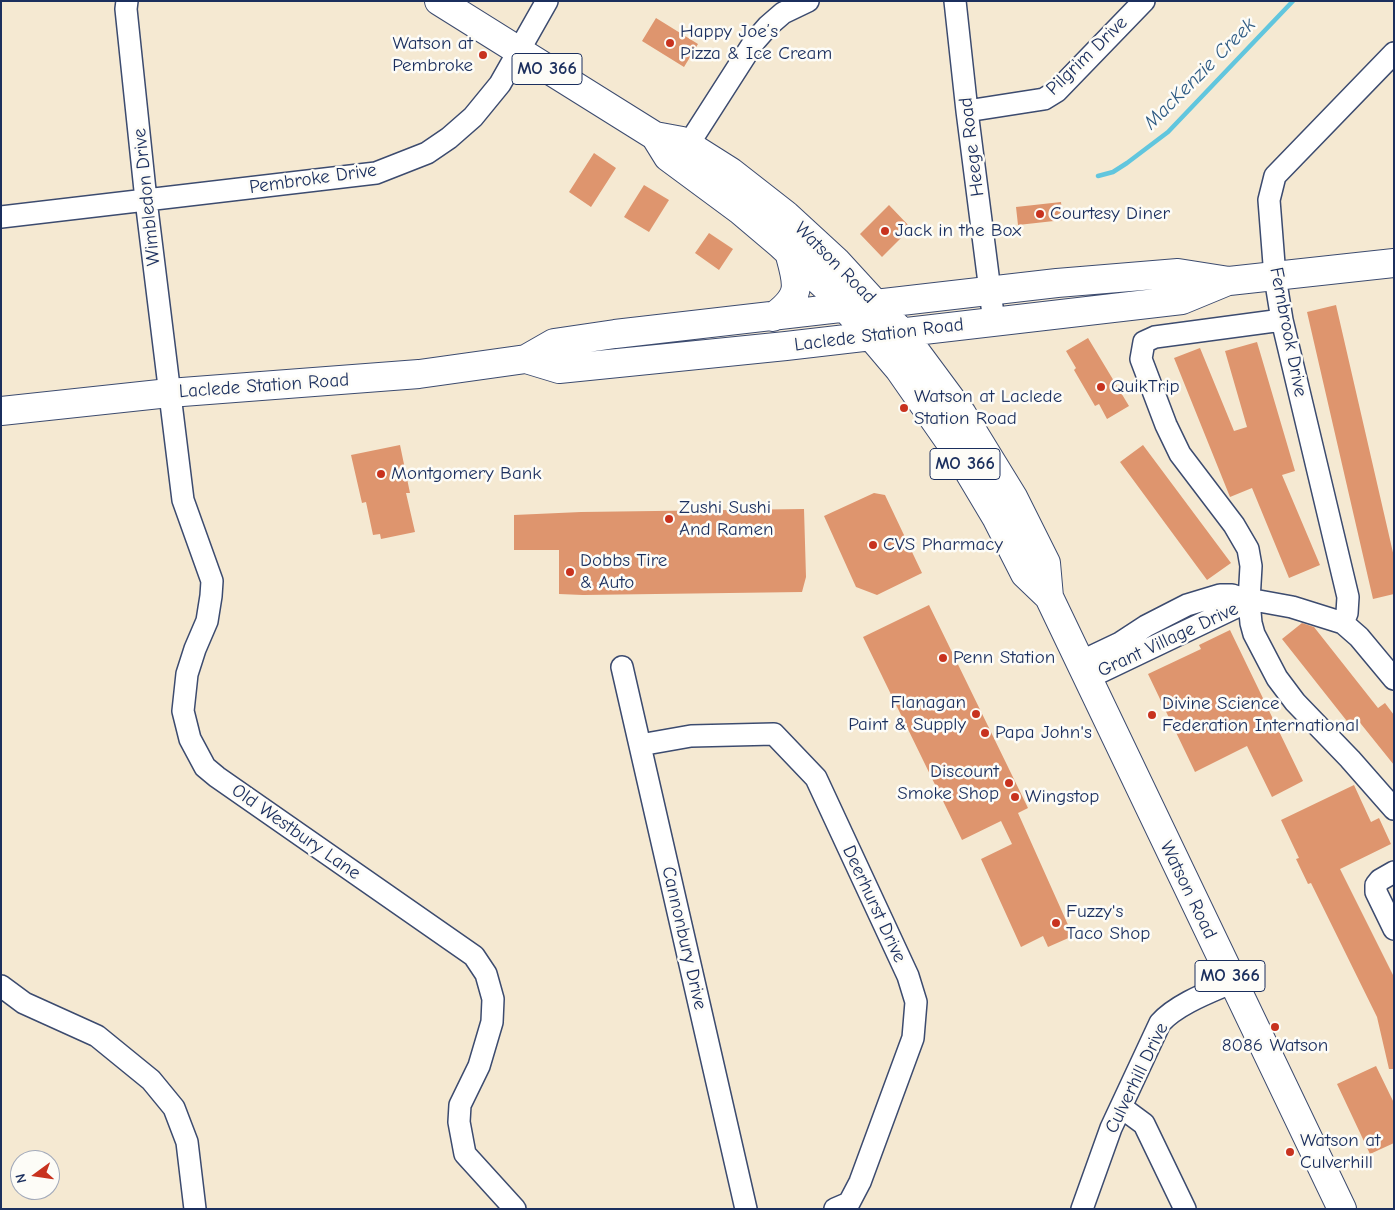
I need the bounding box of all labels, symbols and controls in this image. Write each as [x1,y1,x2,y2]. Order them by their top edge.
street label: Pilgrim Drive [1042,12,1132,100]
water label: MacKenzie Creek [1139,13,1261,135]
place label: Happy Joe’s Pizza & Ice Cream [680,21,832,65]
place label: Watson at Pembroke [392,33,473,77]
marker: Happy Joe’s Pizza & Ice Cream [664,37,676,49]
marker: Watson at Pembroke [477,49,489,61]
road number: MO 366 [512,54,582,85]
street label: Heege Road [955,96,989,198]
street label: Wimbledon Drive [128,127,166,267]
street label: Pembroke Drive [248,159,378,199]
place label: Courtesy Diner [1050,203,1170,225]
marker: Courtesy Diner [1034,208,1046,220]
street label: Watson Road [789,217,881,309]
place label: Jack in the Box [895,220,1021,242]
marker: Jack in the Box [879,225,891,237]
street label: Fernbrook Drive [1264,265,1312,399]
street label: Laclede Station Road [793,313,965,357]
street label: Laclede Station Road [178,369,350,403]
place label: QuikTrip [1111,376,1180,398]
marker: QuikTrip [1095,381,1107,393]
place label: Watson at Laclede Station Road [914,386,1062,430]
marker: Watson at Laclede Station Road [898,402,910,414]
road number: MO 366 [930,448,1000,479]
place label: Montgomery Bank [391,463,541,485]
marker: Montgomery Bank [375,468,387,480]
place label: Zushi Sushi And Ramen [679,497,774,541]
marker: Zushi Sushi And Ramen [663,513,675,525]
place label: CVS Pharmacy [883,534,1003,556]
marker: CVS Pharmacy [867,539,879,551]
place label: Dobbs Tire & Auto [580,550,667,594]
marker: Dobbs Tire & Auto [564,566,576,578]
street label: Grant Village Drive [1094,597,1242,683]
place label: Penn Station [953,647,1055,669]
marker: Penn Station [937,652,949,664]
place label: Flanagan Paint & Supply [848,692,966,736]
place label: Divine Science Federation International [1162,693,1359,737]
marker: Flanagan Paint & Supply [970,708,982,720]
marker: Divine Science Federation International [1146,709,1158,721]
place label: Papa John's [995,722,1092,744]
marker: Papa John's [979,727,991,739]
place label: Discount Smoke Shop [897,761,999,805]
marker: Discount Smoke Shop [1003,777,1015,789]
street label: Old Westbury Lane [227,779,365,885]
place label: Wingstop [1025,786,1099,808]
marker: Wingstop [1009,791,1021,803]
street label: Watson Road [1154,837,1222,943]
street label: Deerhurst Drive [837,842,911,966]
street label: Cannonbury Drive [656,864,712,1012]
place label: Fuzzy's Taco Shop [1066,901,1150,945]
marker: Fuzzy's Taco Shop [1050,917,1062,929]
road number: MO 366 [1195,960,1265,991]
street label: Culverhill Drive [1100,1019,1174,1137]
marker: 8086 Watson [1269,1021,1281,1033]
place label: 8086 Watson [1222,1035,1328,1057]
place label: Watson at Culverhill [1300,1130,1380,1174]
marker: Watson at Culverhill [1284,1146,1296,1158]
north arrow [10,1150,60,1200]
text: N [12,1172,30,1185]

